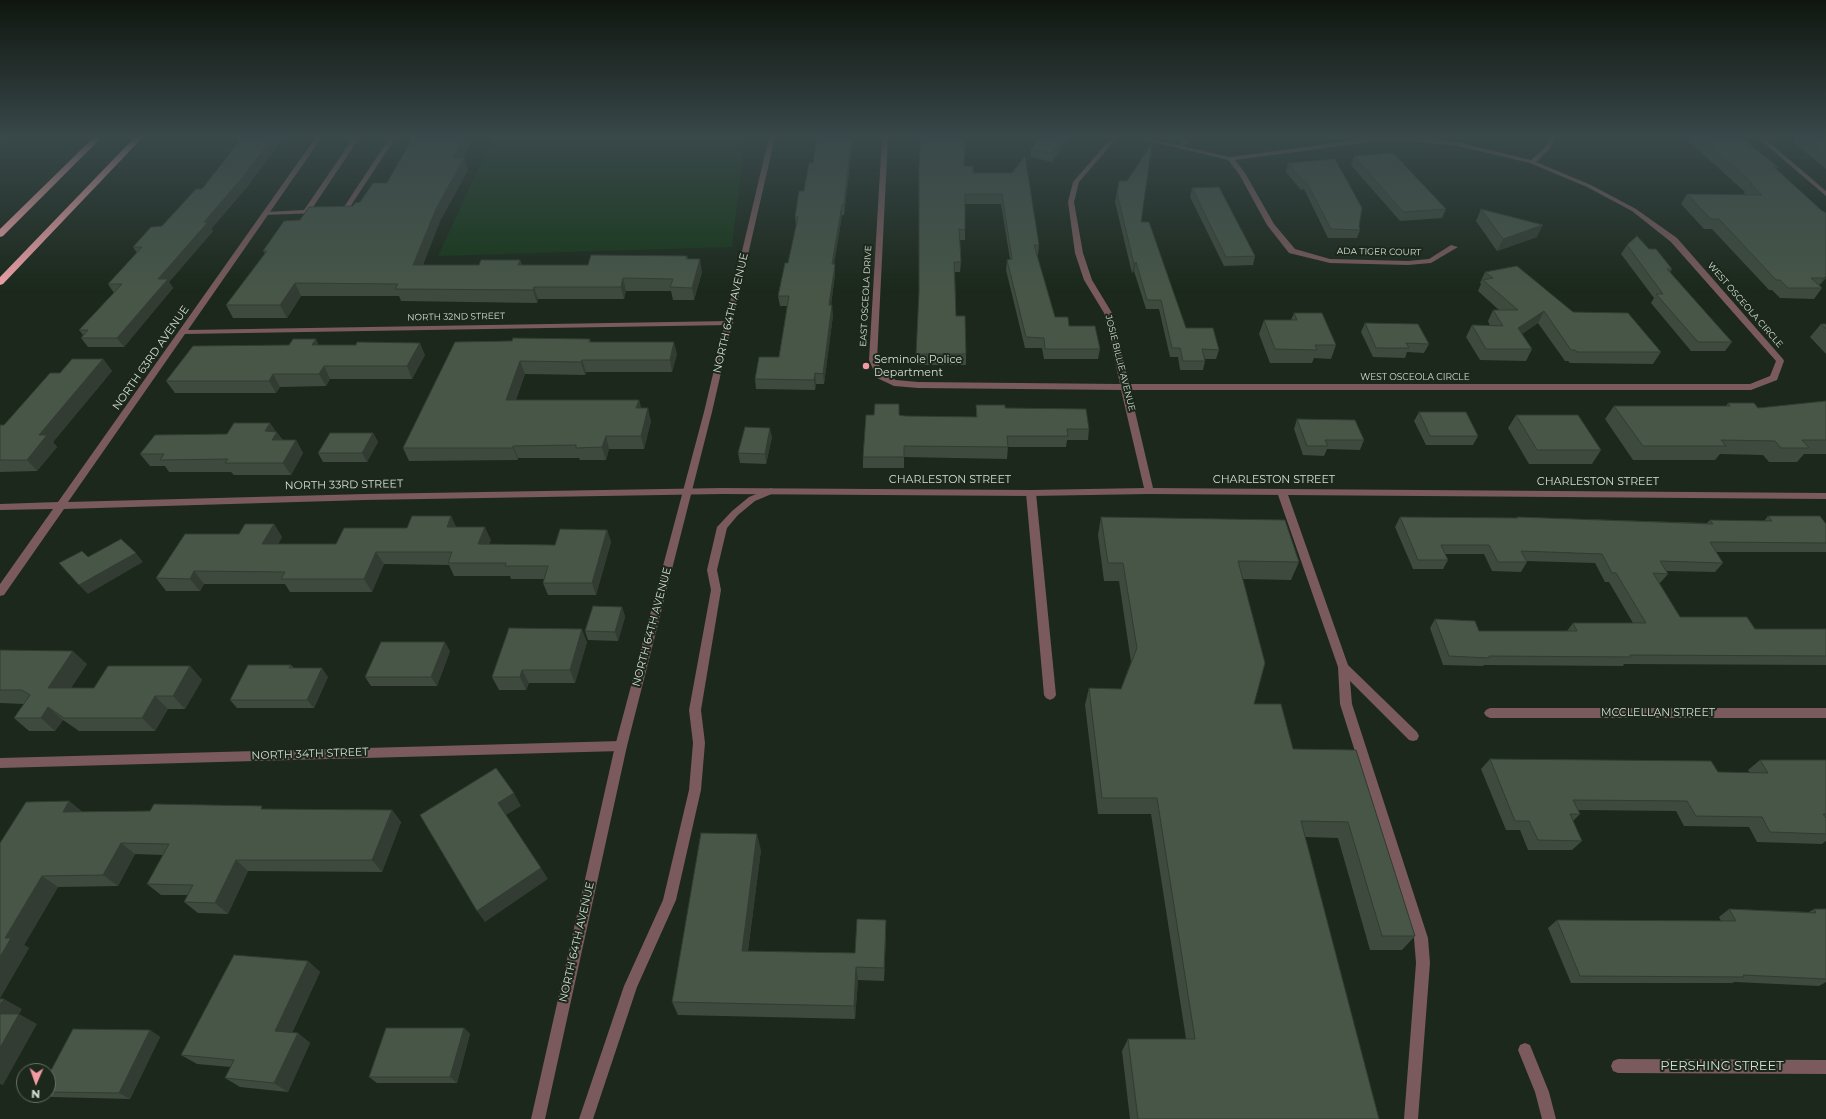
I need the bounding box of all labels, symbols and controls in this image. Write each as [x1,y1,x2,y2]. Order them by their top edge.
street label: EAST OSCEOLA DRIVE [858,245,874,347]
street label: ADA TIGER COURT [1337,246,1421,258]
street label: NORTH 64TH AVENUE [711,252,751,374]
street label: WEST OSCEOLA CIRCLE [1705,260,1785,350]
street label: NORTH 63RD AVENUE [110,303,192,413]
street label: NORTH 32ND STREET [407,311,505,323]
street label: JOSIE BILLIE AVENUE [1103,314,1137,412]
place label: Seminole Police Department [874,353,962,379]
marker: Seminole Police Department [861,361,871,371]
street label: WEST OSCEOLA CIRCLE [1360,372,1470,382]
street label: CHARLESTON STREET [889,473,1011,487]
street label: CHARLESTON STREET [1213,473,1335,487]
street label: CHARLESTON STREET [1537,475,1659,489]
street label: NORTH 33RD STREET [285,477,403,493]
street label: NORTH 64TH AVENUE [630,566,674,688]
street label: MCCLELLAN STREET [1601,706,1715,720]
street label: NORTH 34TH STREET [251,745,369,763]
street label: NORTH 64TH AVENUE [557,881,597,1003]
street label: PERSHING STREET [1660,1058,1784,1074]
north arrow [16,1063,56,1103]
text: N [31,1087,40,1101]

